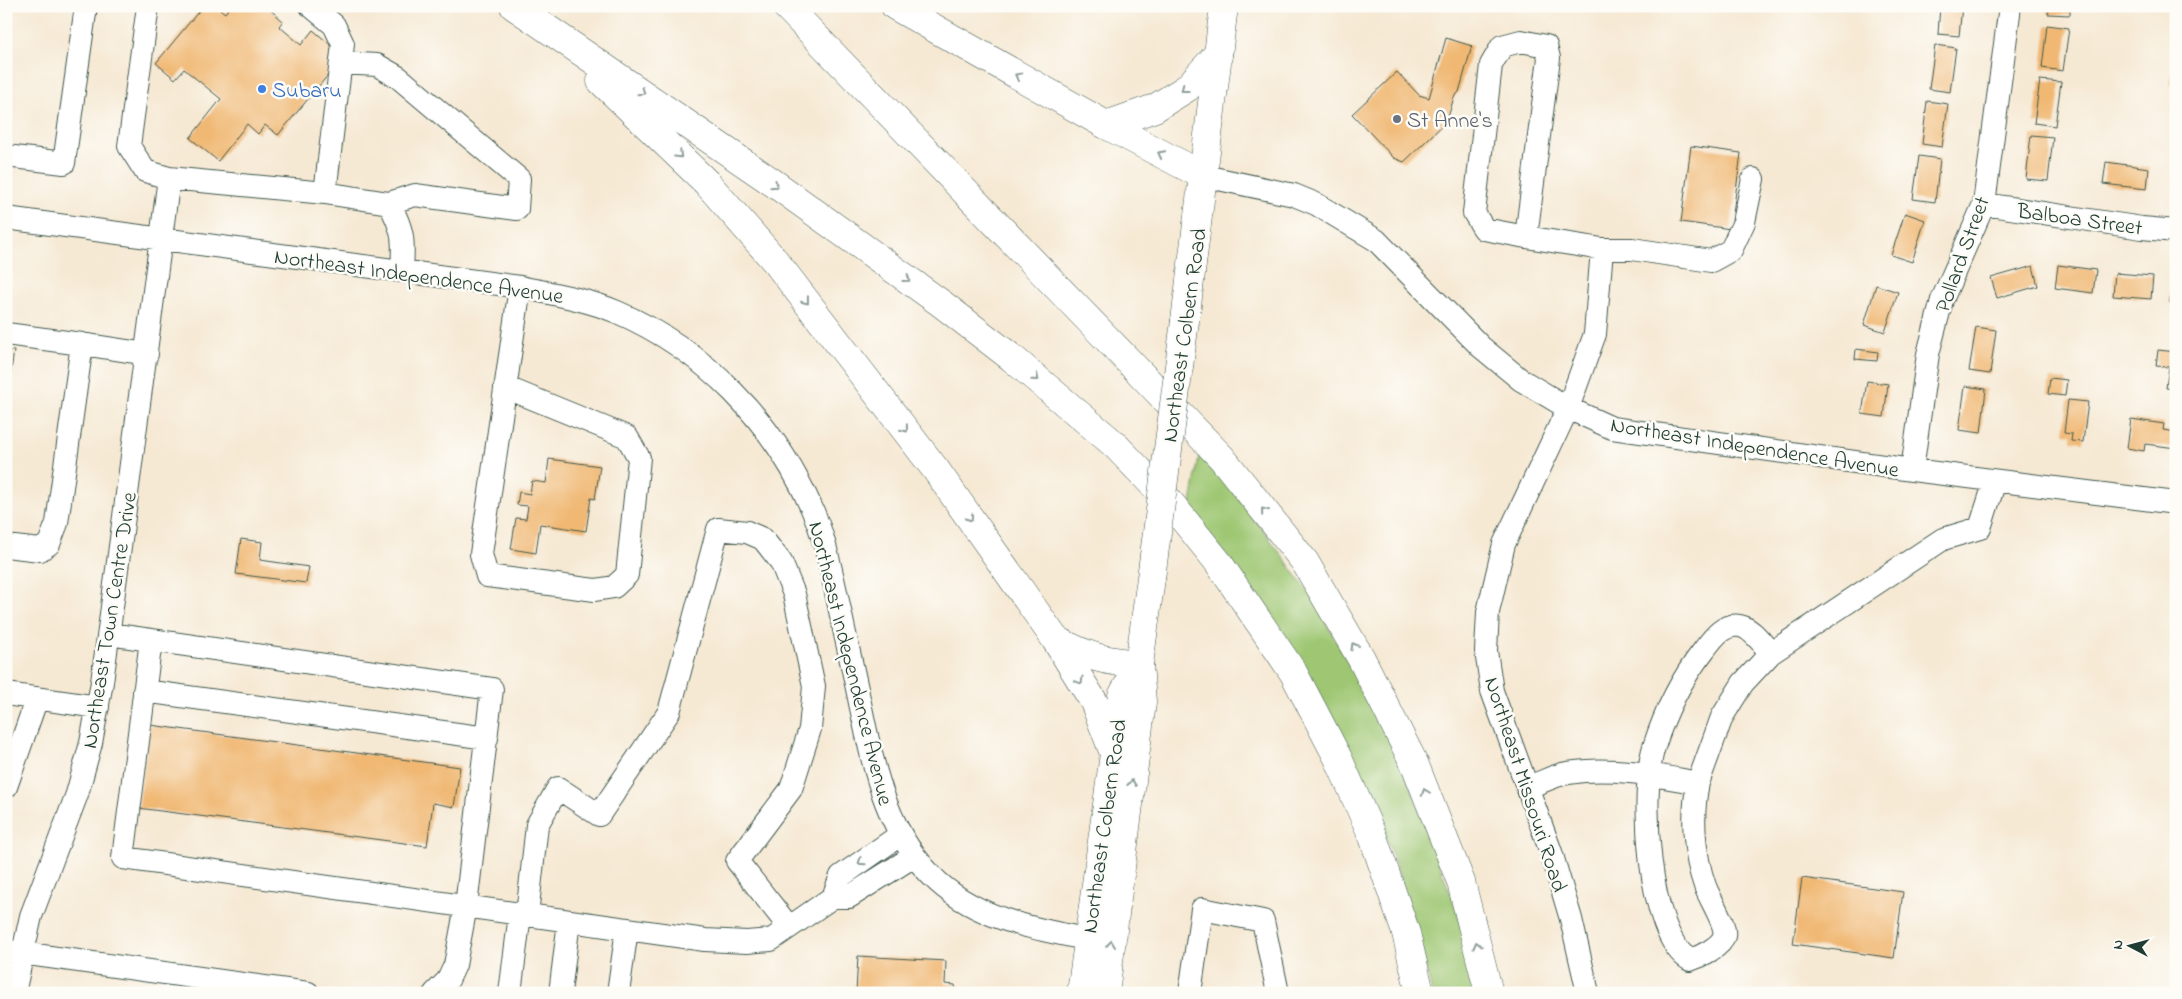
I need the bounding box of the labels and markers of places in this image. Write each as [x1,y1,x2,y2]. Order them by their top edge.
place label: Subaru [272,76,341,108]
marker: Subaru [256,83,268,95]
place label: St Anne's [1407,106,1493,138]
marker: St Anne's [1391,113,1403,125]

